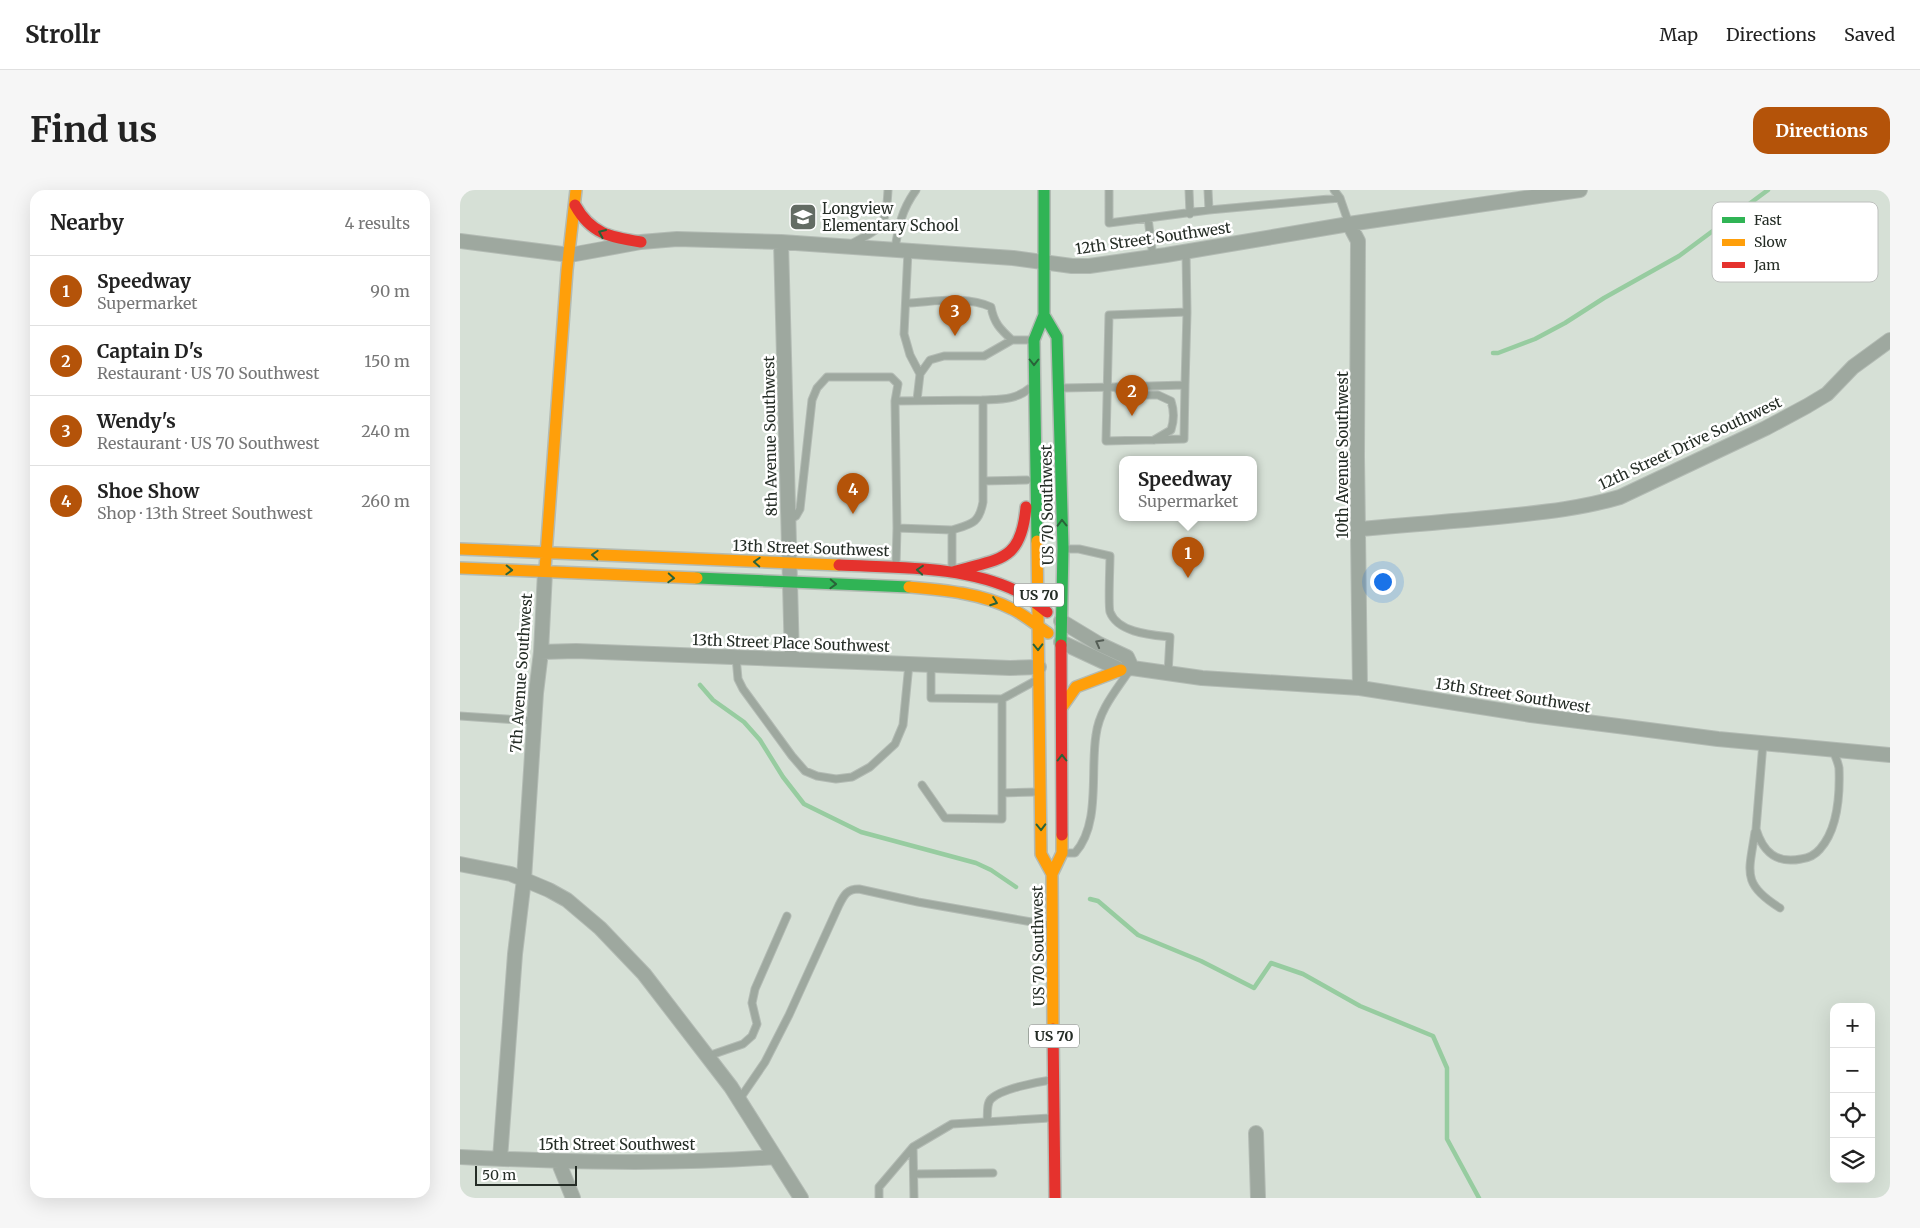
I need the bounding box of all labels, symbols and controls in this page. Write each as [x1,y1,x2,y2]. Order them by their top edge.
text: Strollr [25,19,101,50]
text: Map [1660,23,1698,46]
text: Directions [1726,23,1816,46]
text: Saved [1844,23,1895,46]
button: Directions [1753,107,1890,154]
text: Find us [30,108,157,152]
place label: Longview Elementary School [822,199,959,235]
school or university icon: Longview Elementary School [788,202,818,232]
legend [1712,202,1878,282]
text: Nearby [50,209,124,236]
text: Fast [1754,211,1782,229]
text: 4 results [344,213,410,233]
street label: 12th Street Southwest [1074,218,1232,258]
one-way arrow [598,228,607,239]
text: Slow [1754,233,1787,251]
text: Jam [1753,256,1780,274]
text: Speedway [97,269,191,293]
text: 1 [62,281,70,301]
text: 90 m [370,281,410,301]
text: Supermarket [97,293,198,313]
pin: 3 [939,295,971,336]
text: Captain D's [97,339,203,363]
text: 2 [61,351,71,371]
text: 150 m [364,351,410,371]
street label: 8th Avenue Southwest [759,355,781,516]
one-way arrow [1029,358,1040,366]
text: Restaurant · US 70 Southwest [97,363,320,383]
street label: 10th Avenue Southwest [1333,371,1352,539]
pin: 2 [1116,375,1148,416]
street label: 12th Street Drive Southwest [1595,392,1785,494]
text: Wendy's [97,409,176,433]
text: 3 [61,421,71,441]
text: 240 m [361,421,410,441]
text: Restaurant · US 70 Southwest [97,433,320,453]
street label: US 70 Southwest [1036,444,1058,566]
popup [1119,456,1257,521]
text: Speedway [1138,467,1232,491]
pin: 4 [837,473,869,514]
text: Shoe Show [97,479,199,503]
text: 4 [61,491,71,511]
text: 260 m [361,491,410,511]
text: Supermarket [1138,491,1238,511]
text: Shop · 13th Street Southwest [97,503,313,523]
one-way arrow [1057,519,1067,526]
street label: 13th Street Southwest [732,536,890,560]
pin: 1 [1172,537,1204,578]
one-way arrow [591,549,599,560]
one-way arrow [753,556,761,567]
one-way arrow [915,564,923,575]
one-way arrow [505,565,513,576]
your location [1370,569,1396,595]
one-way arrow [667,572,675,583]
one-way arrow [830,579,838,590]
road number: US 70 [1014,584,1064,606]
street label: 7th Avenue Southwest [506,592,536,753]
one-way arrow [989,596,998,606]
street label: 13th Street Place Southwest [692,630,890,656]
one-way arrow [1095,639,1104,649]
one-way arrow [1033,643,1044,651]
street label: 13th Street Southwest [1434,673,1592,717]
one-way arrow [1057,754,1067,762]
one-way arrow [1035,823,1046,831]
street label: US 70 Southwest [1027,885,1049,1007]
map controls [1830,1003,1875,1183]
button: + [1830,1003,1875,1048]
road number: US 70 [1029,1024,1079,1048]
button: − [1830,1048,1875,1093]
button: locate [1830,1093,1875,1138]
street label: 15th Street Southwest [539,1135,695,1154]
button: layers [1830,1138,1875,1183]
scale bar [475,1163,578,1186]
text: 50 m [482,1166,516,1184]

